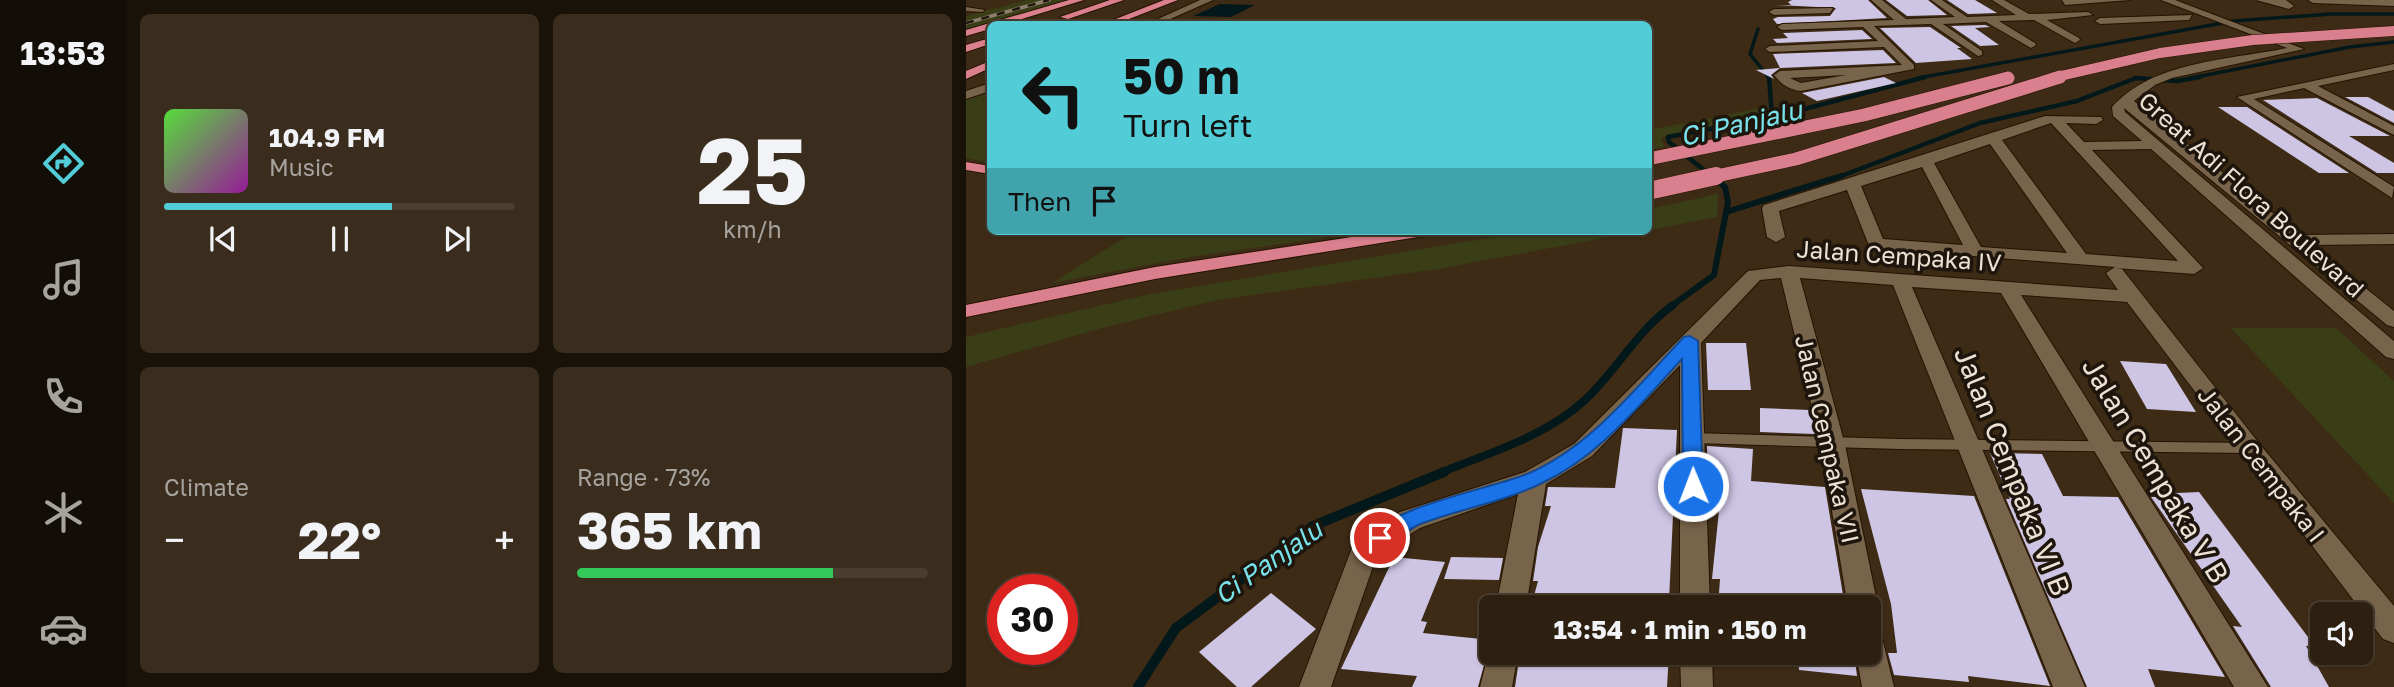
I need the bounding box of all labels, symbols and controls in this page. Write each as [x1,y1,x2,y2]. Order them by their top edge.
text: 13:53 [20,34,106,72]
text: 50 m [1123,46,1240,105]
icon: left [1008,49,1099,140]
street label: Great Adi Flora Boulevard [2134,85,2370,303]
water label: Ci Panjalu [1677,93,1807,152]
text: Turn left [1123,106,1252,144]
text: 25 [697,115,808,224]
text: 104.9 FM [269,122,385,153]
icon: directions [39,139,88,188]
text: Music [269,153,334,181]
icon: arrive [1085,182,1123,220]
text: Then [1008,186,1071,217]
text: km/h [723,215,782,243]
icon: previous [204,220,242,258]
icon: pause [321,220,359,258]
icon: next [438,220,476,258]
street label: Jalan Cempaka IV [1796,233,2002,277]
icon: music [39,255,88,304]
street label: Jalan Cempaka VII [1790,332,1866,546]
street label: Jalan Cempaka VI B [1948,342,2078,600]
street label: Jalan Cempaka V B [2076,352,2236,588]
icon: phone [39,372,88,421]
street label: Jalan Cempaka I [2192,381,2332,547]
position arrow [1656,449,1730,523]
text: Range · 73% [577,463,710,491]
text: Climate [164,473,249,501]
icon: climate [39,488,88,537]
text: 365 km [577,498,762,560]
text: 22° [298,508,381,570]
pin [1350,508,1410,568]
water label: Ci Panjalu [1208,512,1330,610]
text: − [164,517,185,562]
text: + [494,517,515,562]
icon: arrive [1361,519,1399,557]
speed limit sign: 30 [987,574,1078,665]
map controls [2310,602,2373,665]
button: sound [2310,602,2373,665]
icon: car [39,604,88,653]
text: 13:54 · 1 min · 150 m [1553,614,1807,645]

